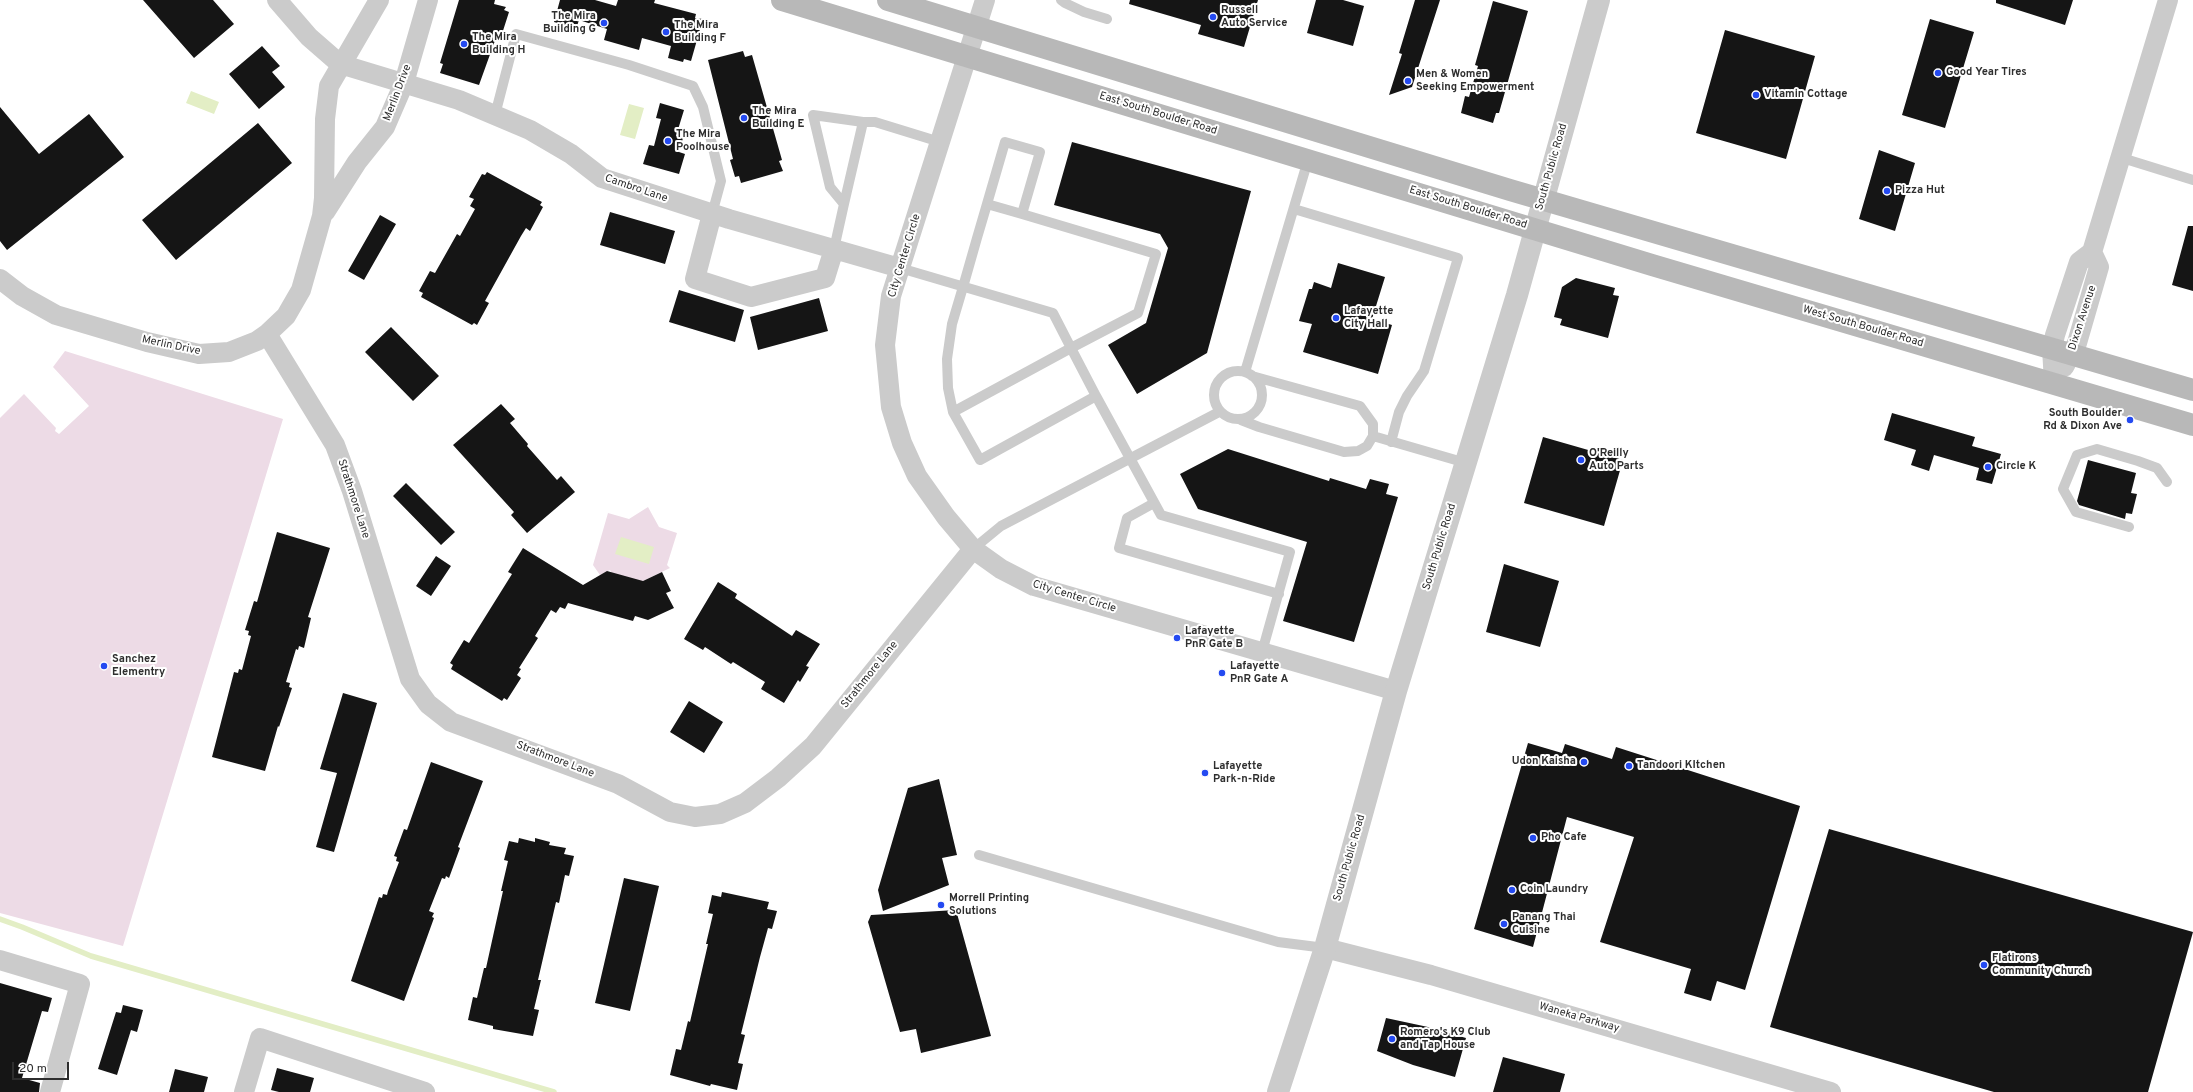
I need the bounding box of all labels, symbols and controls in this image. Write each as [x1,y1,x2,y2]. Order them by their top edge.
place label: Russell Auto Service [1221,4,1287,30]
place label: The Mira Building G [543,10,596,36]
marker: Russell Auto Service [1208,12,1218,22]
marker: The Mira Building G [599,18,609,28]
place label: The Mira Building F [674,19,726,45]
marker: The Mira Building F [661,27,671,37]
place label: The Mira Building H [472,31,525,57]
marker: The Mira Building H [459,39,469,49]
street label: Merlin Drive [381,63,415,123]
place label: Good Year Tires [1946,66,2027,80]
place label: Men & Women Seeking Empowerment [1416,68,1534,94]
marker: Good Year Tires [1933,68,1943,78]
marker: Men & Women Seeking Empowerment [1403,76,1413,86]
place label: Vitamin Cottage [1764,88,1847,102]
street label: East South Boulder Road [1097,90,1219,138]
marker: Vitamin Cottage [1751,90,1761,100]
place label: The Mira Building E [752,105,804,131]
marker: The Mira Building E [739,113,749,123]
street label: South Public Road [1533,122,1571,212]
place label: The Mira Poolhouse [676,128,729,154]
marker: The Mira Poolhouse [663,136,673,146]
street label: Cambro Lane [603,172,669,206]
street label: East South Boulder Road [1407,184,1529,232]
place label: Pizza Hut [1895,184,1945,198]
marker: Pizza Hut [1882,186,1892,196]
street label: City Center Circle [886,213,924,299]
street label: Dixon Avenue [2066,284,2100,352]
street label: West South Boulder Road [1801,303,1925,351]
place label: Lafayette City Hall [1344,305,1393,331]
marker: Lafayette City Hall [1331,313,1341,323]
street label: Merlin Drive [140,333,202,359]
place label: South Boulder Rd & Dixon Ave [2043,407,2122,433]
marker: South Boulder Rd & Dixon Ave [2125,415,2135,425]
place label: O'Reilly Auto Parts [1589,447,1644,473]
marker: O'Reilly Auto Parts [1576,455,1586,465]
street label: Strathmore Lane [334,458,372,540]
place label: Circle K [1996,460,2036,474]
marker: Circle K [1983,462,1993,472]
street label: South Public Road [1421,502,1459,592]
street label: City Center Circle [1031,578,1117,616]
place label: Lafayette PnR Gate B [1185,625,1243,651]
marker: Lafayette PnR Gate B [1172,633,1182,643]
street label: Strathmore Lane [839,639,901,711]
place label: Sanchez Elementry [112,653,165,679]
place label: Lafayette PnR Gate A [1230,660,1288,686]
marker: Sanchez Elementry [99,661,109,671]
marker: Lafayette PnR Gate A [1217,668,1227,678]
street label: Strathmore Lane [514,739,596,781]
place label: Udon Kaisha [1512,755,1576,769]
marker: Udon Kaisha [1579,757,1589,767]
place label: Tandoori KItchen [1637,759,1725,773]
place label: Lafayette Park-n-Ride [1213,760,1275,786]
marker: Tandoori KItchen [1624,761,1634,771]
marker: Lafayette Park-n-Ride [1200,768,1210,778]
street label: South Public Road [1331,813,1369,903]
place label: Pho Cafe [1541,831,1587,845]
marker: Pho Cafe [1528,833,1538,843]
place label: Coin Laundry [1520,883,1588,897]
marker: Coin Laundry [1507,885,1517,895]
place label: Morrell Printing Solutions [949,892,1029,918]
marker: Morrell Printing Solutions [936,900,946,910]
place label: Panang Thai Cuisine [1512,911,1576,937]
marker: Panang Thai Cuisine [1499,919,1509,929]
place label: Flatirons Community Church [1992,952,2091,978]
marker: Flatirons Community Church [1979,960,1989,970]
street label: Waneka Parkway [1537,1000,1621,1036]
place label: Romero's K9 Club and Tap House [1400,1026,1491,1052]
marker: Romero's K9 Club and Tap House [1387,1034,1397,1044]
scale bar [14,1054,71,1080]
text: 20 m [19,1061,47,1077]

